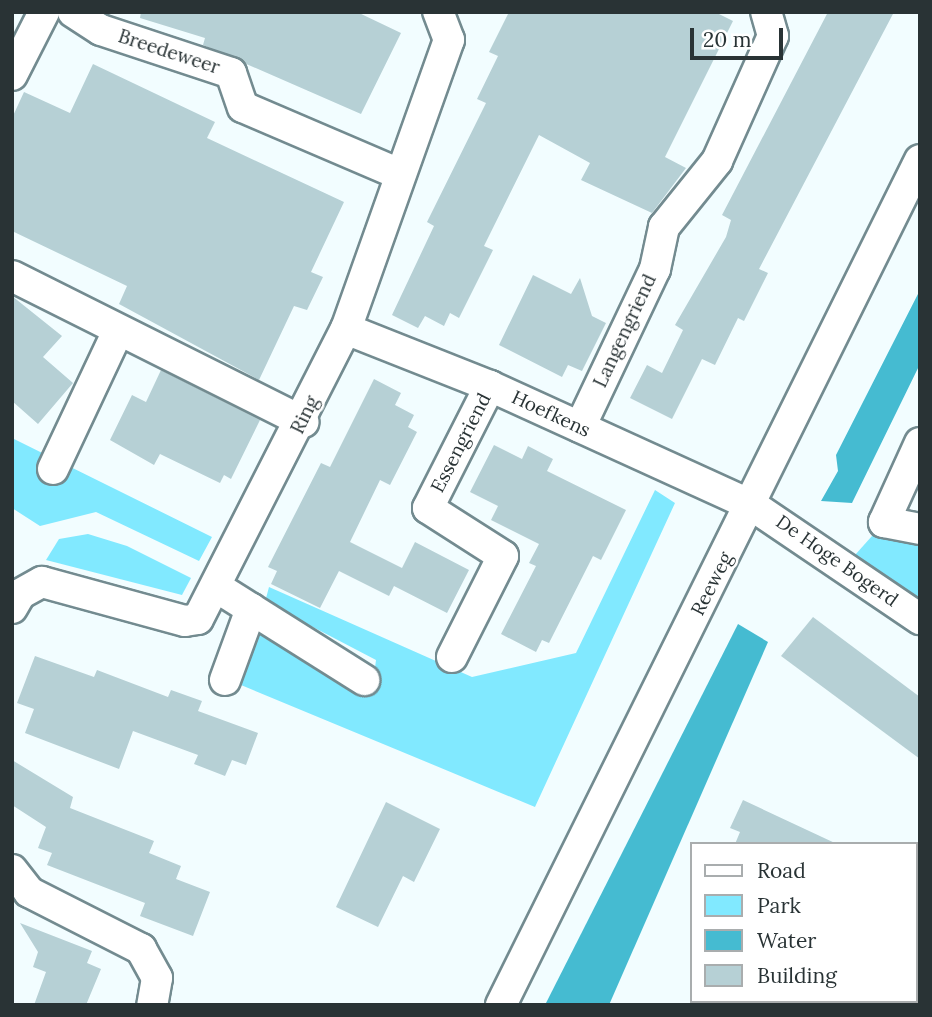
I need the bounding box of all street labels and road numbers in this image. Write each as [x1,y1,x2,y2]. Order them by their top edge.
street label: Breedeweer [115,25,223,79]
street label: Langengriend [589,271,661,391]
street label: Hoefkens [508,386,594,442]
street label: Essengriend [426,389,496,497]
street label: Ring [286,392,324,438]
street label: De Hoge Bogerd [772,510,902,612]
street label: Reeweg [686,549,738,619]

